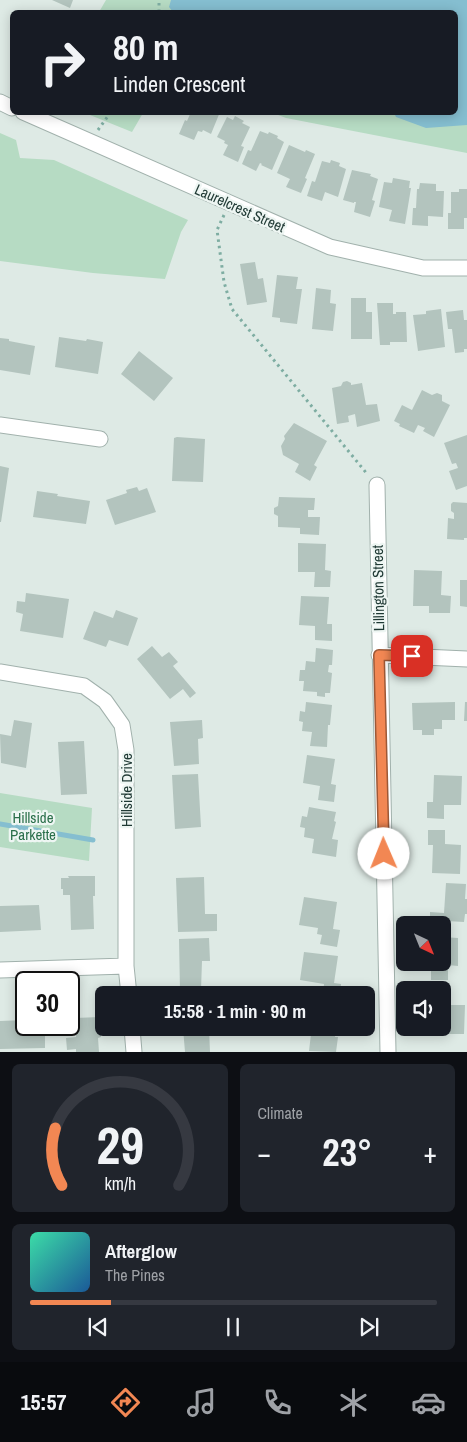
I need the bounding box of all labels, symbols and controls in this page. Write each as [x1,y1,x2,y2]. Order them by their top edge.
text: 80 m [113,24,178,71]
icon: right [30,30,95,95]
text: Linden Crescent [113,69,245,99]
street label: Laurelcrest Street [191,179,289,238]
street label: Lillington Street [367,544,389,631]
pin [391,635,433,677]
icon: arrive [398,642,426,670]
street label: Hillside Drive [116,753,137,827]
park label: Hillside Parkette [10,807,56,845]
position arrow [357,827,409,879]
north arrow [396,916,451,971]
map controls [396,916,451,1036]
speed limit sign: 30 [15,971,80,1036]
button: sound [396,981,451,1036]
text: 15:58 · 1 min · 90 m [164,998,306,1024]
text: Climate [258,1102,303,1124]
text: 29 [96,1110,143,1180]
text: 23° [322,1127,372,1178]
text: − [258,1134,271,1172]
text: + [424,1134,437,1172]
text: km/h [104,1172,136,1196]
text: Afterglow [105,1238,177,1264]
text: The Pines [105,1264,165,1286]
icon: previous [84,1313,112,1341]
icon: pause [219,1313,247,1341]
icon: next [355,1313,383,1341]
icon: directions [108,1385,143,1420]
icon: music [184,1385,219,1420]
icon: phone [260,1385,295,1420]
icon: climate [336,1385,371,1420]
icon: car [411,1385,446,1420]
text: 15:57 [20,1387,67,1417]

